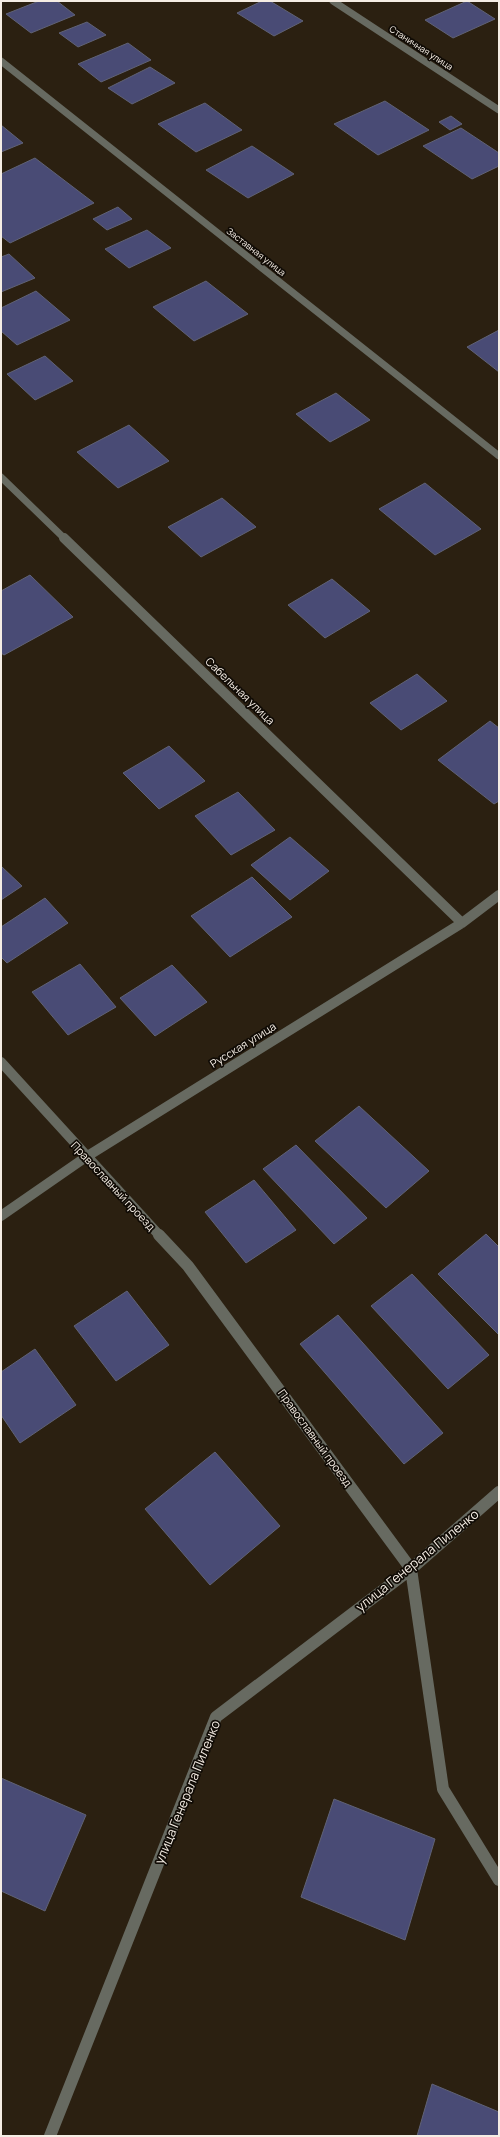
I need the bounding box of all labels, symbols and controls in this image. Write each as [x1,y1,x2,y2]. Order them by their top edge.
street label: Станичная улица [387,22,456,73]
street label: Заставная улица [224,224,289,279]
street label: Сабельная улица [202,654,278,728]
street label: Русская улица [207,1018,279,1071]
street label: Православный проезд [68,1138,159,1234]
street label: Православный проезд [275,1386,356,1490]
street label: улица Генерала Пиленко [352,1504,483,1615]
street label: улица Генерала Пиленко [150,1717,224,1867]

